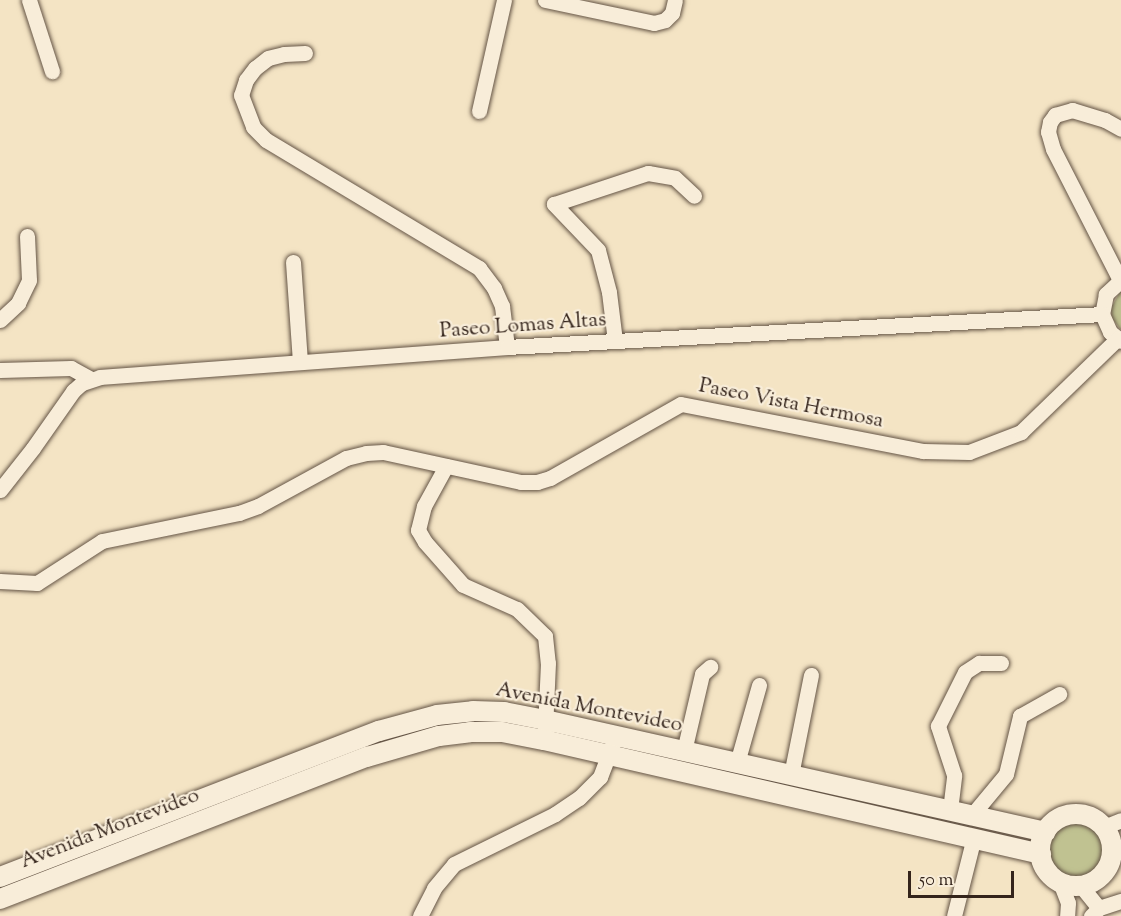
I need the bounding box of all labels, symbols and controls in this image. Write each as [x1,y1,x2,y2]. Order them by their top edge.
street label: Paseo Lomas Altas [439,308,607,344]
street label: Paseo Vista Hermosa [697,374,885,434]
street label: Avenida Montevideo [494,678,684,738]
street label: Avenida Montevideo [17,783,203,875]
scale bar [911,859,1018,897]
text: 50 m [919,868,953,894]

